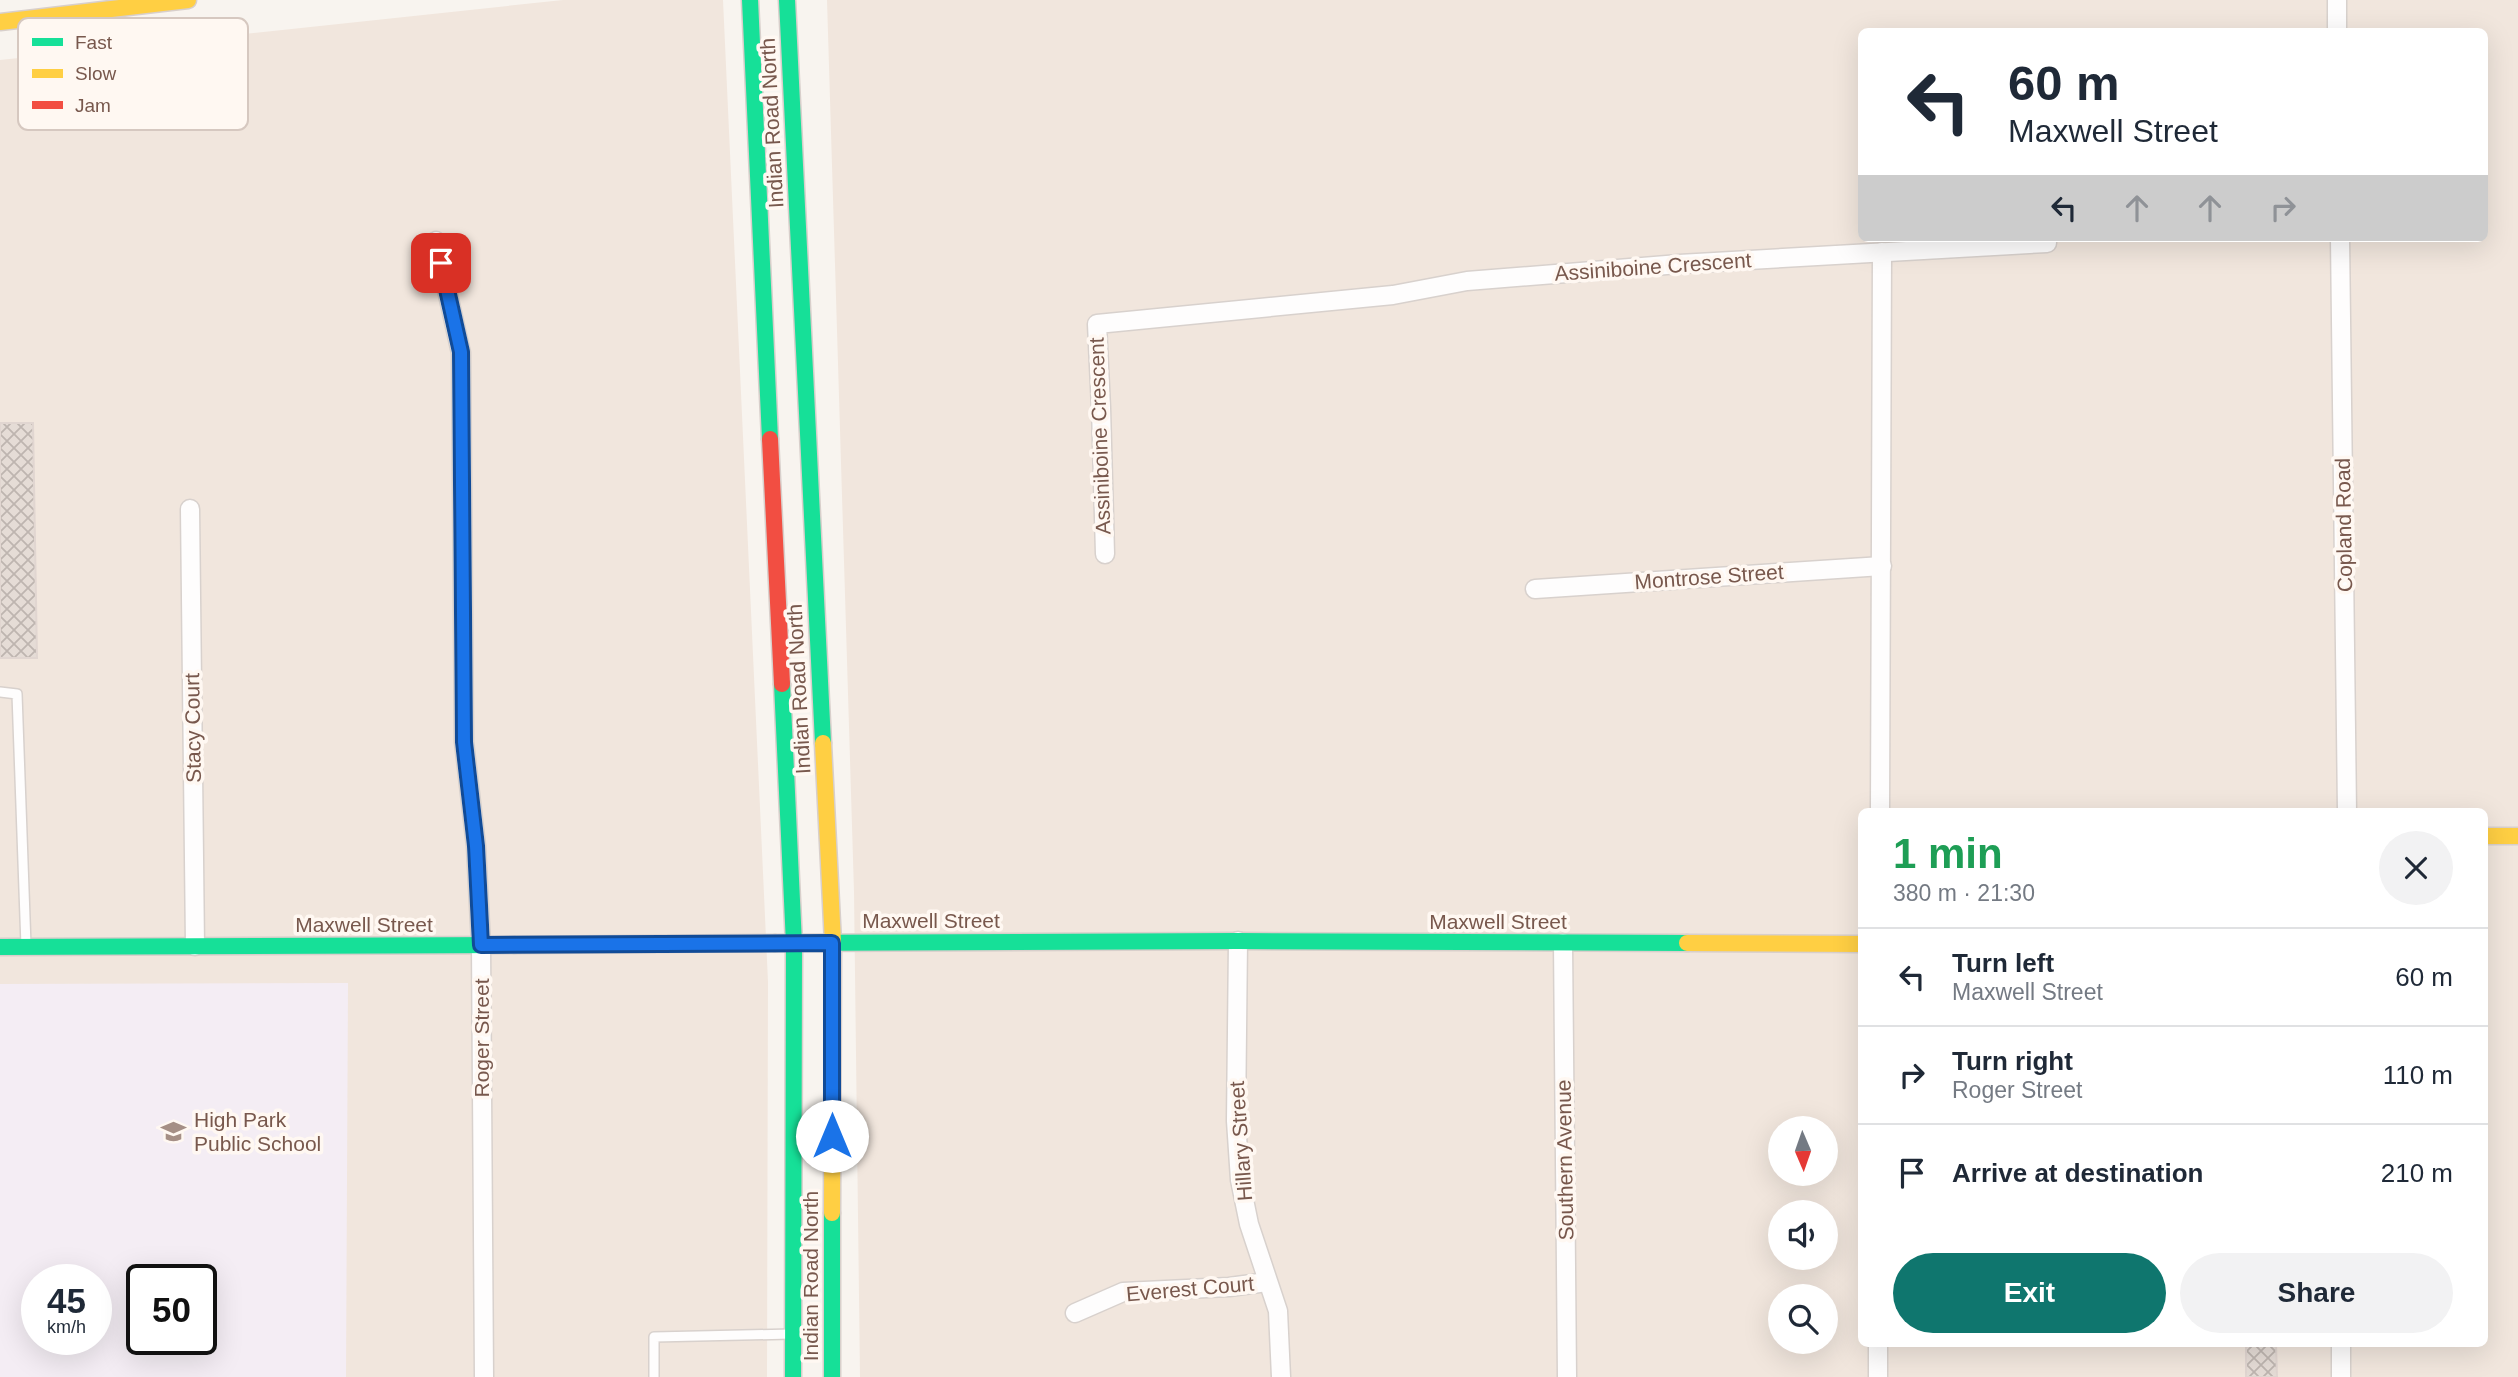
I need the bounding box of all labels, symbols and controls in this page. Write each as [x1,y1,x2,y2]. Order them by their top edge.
legend [18,18,248,130]
text: Fast [75,32,113,53]
street label: Indian Road North [756,37,787,209]
icon: left [1893,56,1984,147]
text: 60 m [2008,56,2120,110]
text: Slow [75,63,116,84]
text: Jam [75,95,111,116]
text: Maxwell Street [2008,113,2218,149]
icon: left [2045,189,2083,227]
icon: ahead [2118,189,2156,227]
icon: ahead [2191,189,2229,227]
icon: right [2264,189,2302,227]
pin [411,233,471,293]
icon: arrive [422,244,460,282]
street label: Assiniboine Crescent [1554,248,1752,285]
street label: Assiniboine Crescent [1085,337,1114,535]
street label: Copland Road [2331,458,2356,592]
street label: Montrose Street [1634,560,1784,593]
street label: Indian Road North [783,603,814,775]
street label: Stacy Court [180,673,205,783]
text: 1 min [1893,830,2003,877]
button: close [2379,831,2453,905]
text: 380 m · 21:30 [1893,880,2035,906]
street label: Maxwell Street [862,909,1000,932]
street label: Maxwell Street [1429,910,1567,933]
street label: Maxwell Street [295,913,433,936]
text: Turn left [1952,948,2054,978]
icon: left [1893,958,1931,996]
text: 60 m [2395,962,2453,992]
street label: Roger Street [470,978,493,1098]
text: Maxwell Street [1952,979,2103,1005]
text: Turn right [1952,1046,2073,1076]
icon: right [1893,1056,1931,1094]
text: 110 m [2383,1060,2453,1090]
text: Roger Street [1952,1077,2082,1103]
street label: Southern Avenue [1552,1079,1577,1241]
street label: Hillary Street [1225,1080,1256,1202]
position arrow [795,1099,869,1173]
place label: High Park Public School [194,1108,321,1155]
north arrow [1768,1116,1838,1186]
map controls [1768,1116,1838,1354]
school or university icon: High Park Public School [160,1118,188,1146]
icon: arrive [1893,1154,1931,1192]
text: Arrive at destination [1952,1158,2203,1188]
text: 210 m [2381,1158,2453,1188]
street label: Indian Road North [799,1191,822,1361]
button: sound [1768,1200,1838,1270]
button: Exit [1893,1253,2166,1333]
button: Share [2180,1253,2453,1333]
speed limit sign: 50 [126,1264,217,1355]
street label: Everest Court [1125,1271,1255,1306]
text: 45 [47,1281,86,1320]
button: search [1768,1284,1838,1354]
text: km/h [47,1317,86,1337]

